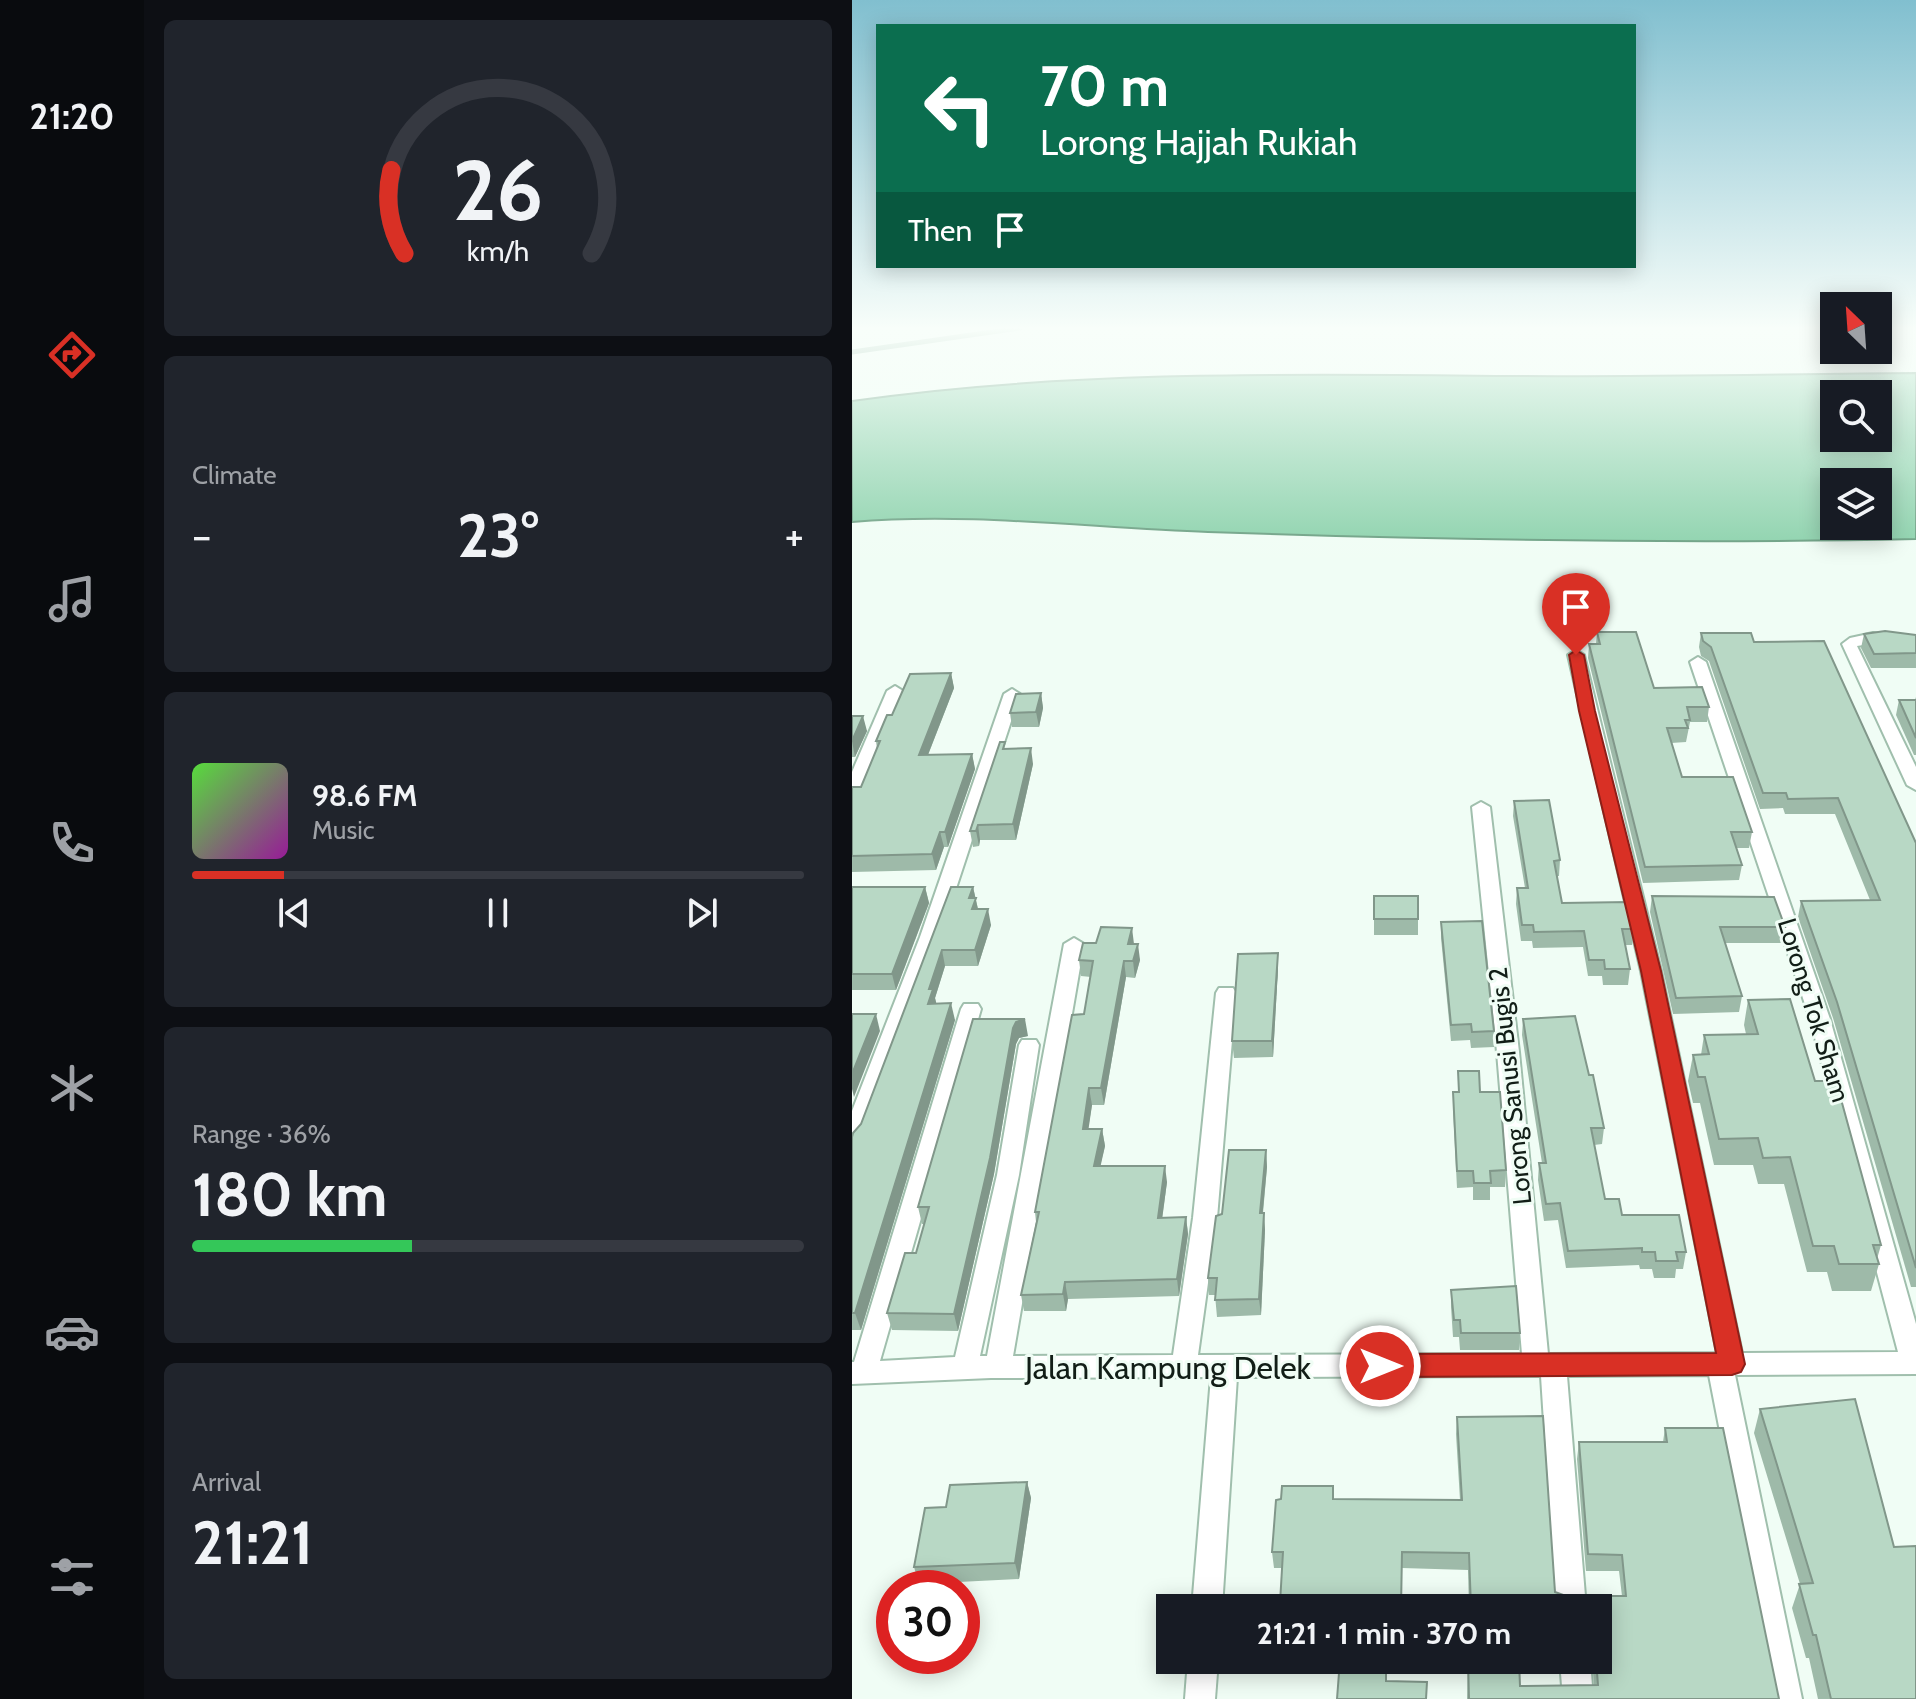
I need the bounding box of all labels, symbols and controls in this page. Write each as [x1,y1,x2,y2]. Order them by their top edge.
text: 70 m [1040,52,1169,120]
icon: left [908,56,1012,160]
text: 21:20 [30,94,114,138]
text: Lorong Hajjah Rukiah [1040,120,1358,164]
text: 26 [453,139,543,240]
icon: arrive [988,208,1032,252]
text: Then [908,212,972,249]
text: km/h [467,233,529,268]
north arrow [1820,292,1892,364]
map controls [1820,292,1892,540]
icon: directions [44,327,100,383]
button: search [1820,380,1892,452]
text: Climate [192,459,277,491]
button: layers [1820,468,1892,540]
text: 23° [457,499,539,572]
text: − [192,509,211,562]
text: + [785,509,804,562]
icon: music [44,571,100,627]
pin [1542,573,1610,655]
icon: arrive [1554,585,1598,629]
text: 98.6 FM [312,777,418,814]
text: Music [312,814,375,846]
icon: phone [44,815,100,871]
icon: previous [272,891,316,935]
icon: pause [476,891,520,935]
icon: next [680,891,724,935]
street label: Lorong Tok Sham [1771,914,1857,1106]
street label: Lorong Sanusi Bugis 2 [1482,966,1538,1206]
icon: climate [44,1060,100,1116]
text: Range · 36% [192,1118,331,1150]
text: 180 km [192,1158,387,1231]
icon: car [44,1304,100,1360]
position arrow [1338,1324,1422,1408]
street label: Jalan Kampung Delek [1024,1348,1312,1387]
text: Arrival [192,1466,261,1498]
text: 21:21 [192,1506,313,1579]
icon: filters [44,1549,100,1605]
speed limit sign: 30 [876,1570,980,1674]
text: 21:21 · 1 min · 370 m [1257,1615,1511,1652]

